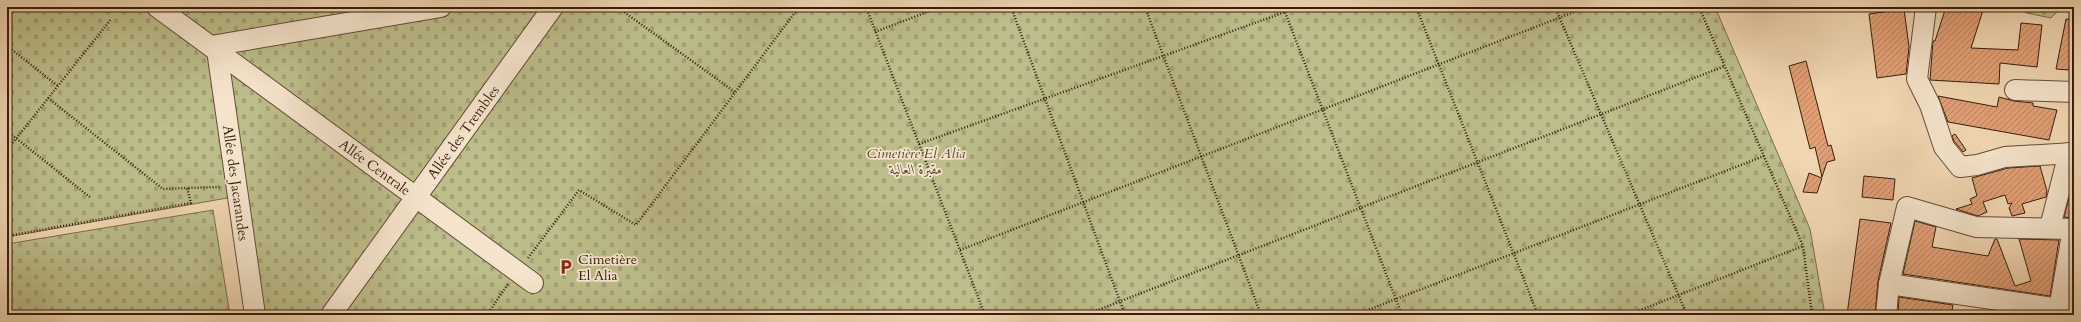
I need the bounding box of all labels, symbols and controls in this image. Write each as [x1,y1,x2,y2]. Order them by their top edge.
street label: Allée des Trembles [423,81,504,183]
street label: Allée des Jacarandes [218,124,253,242]
street label: Allée Centrale [335,135,414,200]
park label: Cimetière El Alia مقبرة العالية [867,144,965,179]
place label: Cimetière El Alia [578,250,637,285]
parking icon: Cimetière El Alia [557,258,575,276]

